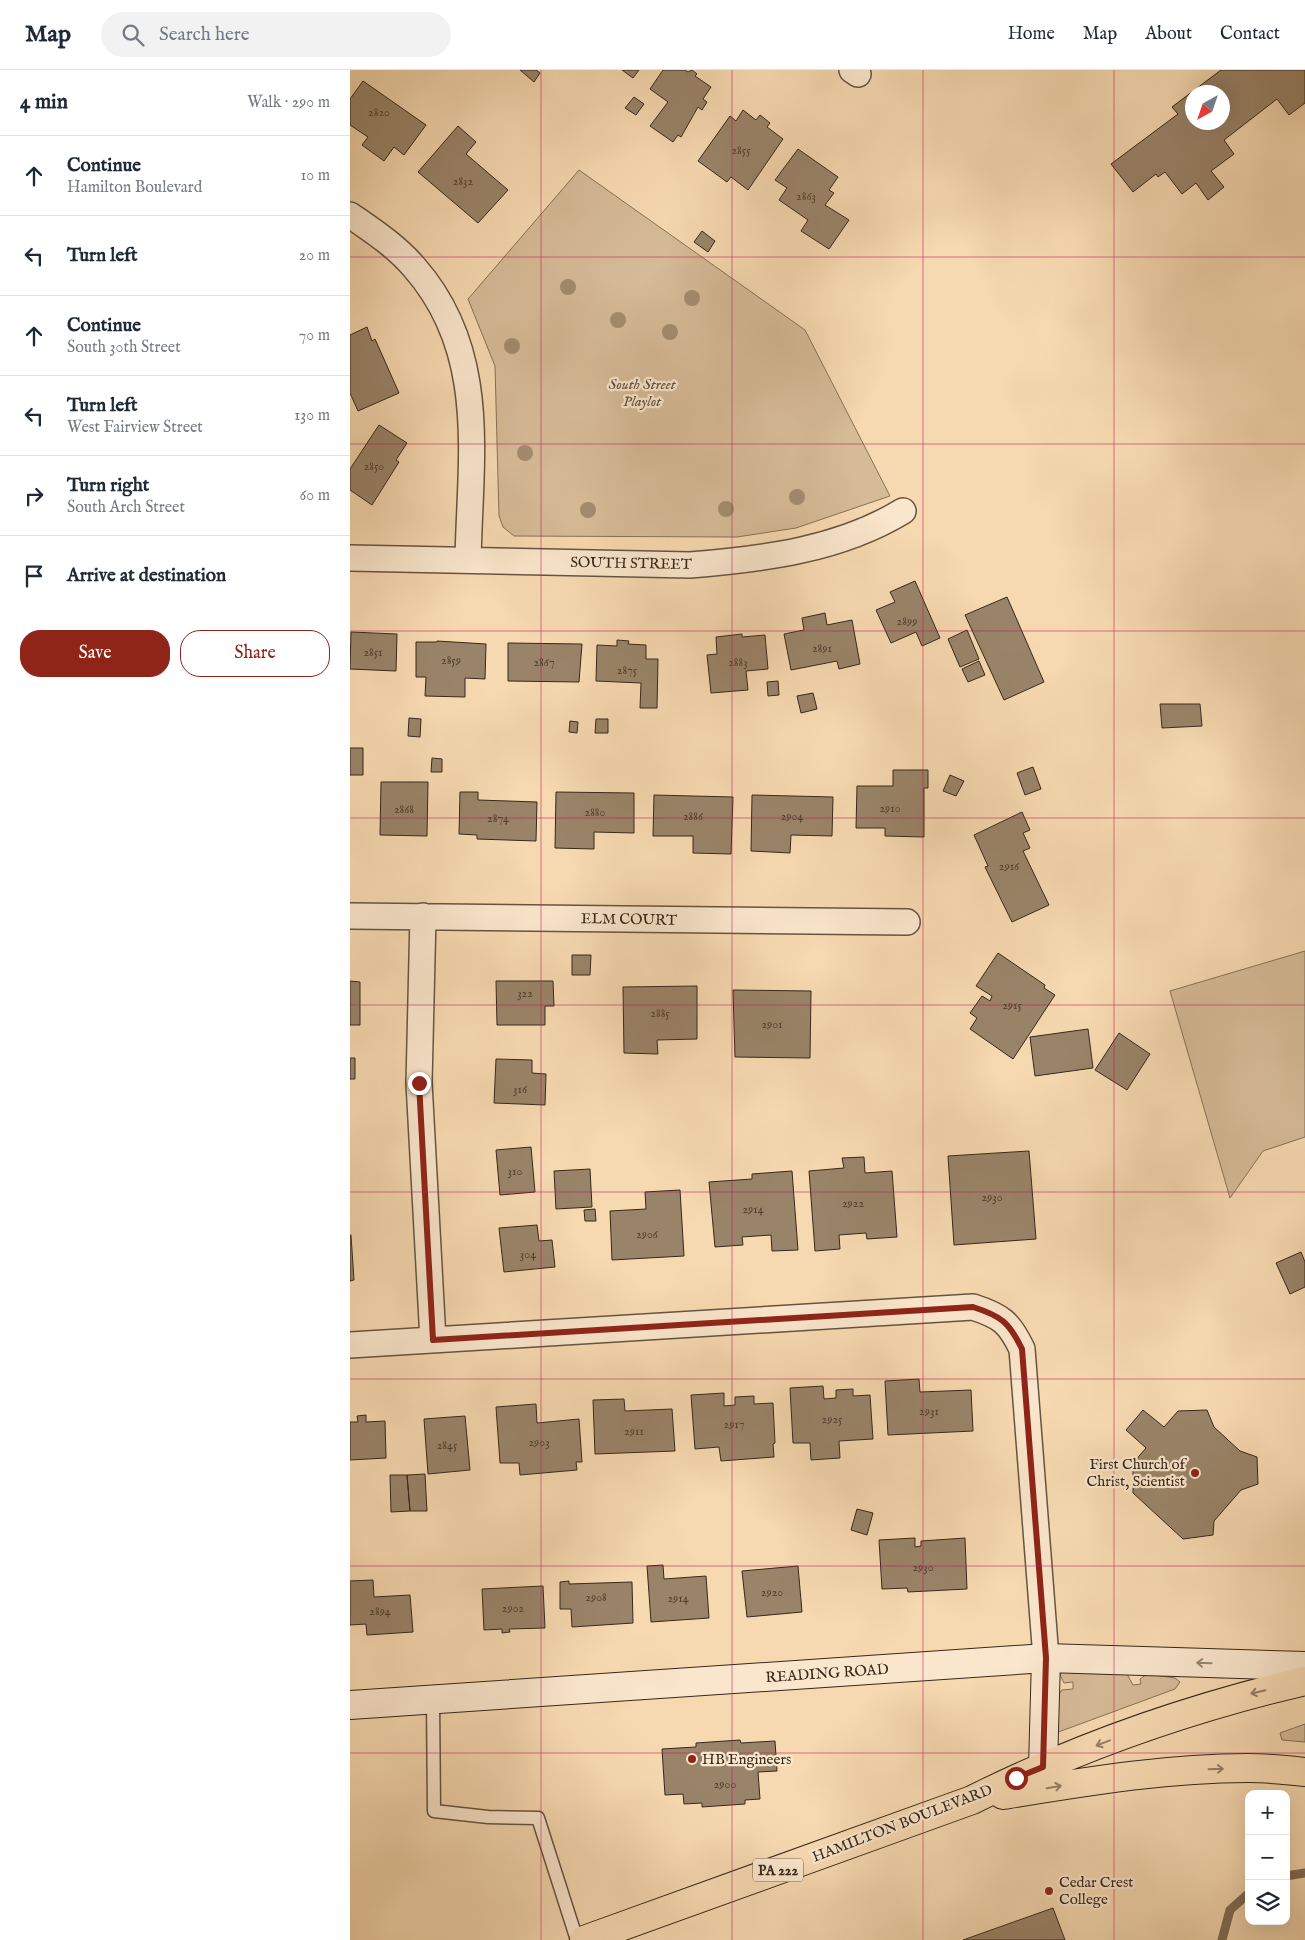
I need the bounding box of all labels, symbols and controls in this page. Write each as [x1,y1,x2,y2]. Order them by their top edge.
search box [101,12,451,57]
text: Map [25,19,71,50]
icon: search [119,21,147,49]
text: Search here [159,23,250,47]
text: Home [1008,23,1055,46]
text: Map [1083,23,1117,46]
text: About [1145,23,1192,46]
text: Contact [1220,23,1280,46]
north arrow [1185,85,1230,130]
text: 4 min [20,89,68,116]
text: Walk · 290 m [247,93,330,113]
house number: 2820 [368,105,390,120]
house number: 2855 [731,143,751,158]
text: Continue [67,154,141,178]
icon: ahead [20,162,48,190]
text: 10 m [300,166,330,186]
house number: 2832 [453,174,474,189]
text: Hamilton Boulevard [67,178,202,198]
house number: 2863 [796,189,816,204]
icon: left [20,242,48,270]
text: Turn left [67,244,138,268]
text: 20 m [299,246,330,266]
text: Continue [67,314,141,338]
icon: ahead [20,322,48,350]
text: 70 m [299,326,330,346]
text: South 30th Street [67,338,181,358]
park label: South Street Playlot [609,375,677,411]
text: Turn left [67,394,138,418]
icon: left [20,402,48,430]
text: 130 m [294,406,330,426]
text: West Fairview Street [67,418,203,438]
house number: 2850 [364,459,384,474]
text: Turn right [67,474,149,498]
icon: right [20,482,48,510]
text: 60 m [300,486,330,506]
text: South Arch Street [67,498,185,518]
street label: SOUTH STREET [570,553,692,574]
icon: arrive [20,562,48,590]
text: Arrive at destination [67,564,226,588]
house number: 2899 [897,614,917,629]
button: Save [20,630,170,677]
button: Share [180,630,330,677]
house number: 2891 [812,641,832,656]
house number: 2851 [363,645,383,660]
house number: 2859 [441,653,461,668]
house number: 2867 [533,655,555,670]
house number: 2883 [728,655,748,670]
house number: 2875 [617,663,638,678]
house number: 2910 [879,801,901,816]
house number: 2868 [394,802,414,817]
house number: 2880 [585,805,606,820]
house number: 2886 [683,809,704,824]
house number: 2904 [781,809,803,824]
house number: 2874 [487,811,509,826]
house number: 2916 [999,859,1020,874]
street label: ELM COURT [581,909,677,930]
house number: 322 [517,986,533,1001]
house number: 2915 [1002,998,1022,1013]
house number: 2885 [650,1006,670,1021]
house number: 2901 [761,1017,783,1032]
route end [408,1072,431,1095]
house number: 316 [513,1082,528,1097]
house number: 310 [508,1164,522,1179]
house number: 2930 [981,1190,1003,1205]
house number: 2922 [842,1196,864,1211]
house number: 2914 [742,1202,764,1217]
house number: 2906 [636,1227,659,1242]
house number: 304 [520,1247,536,1262]
house number: 2931 [919,1404,939,1419]
house number: 2925 [822,1412,843,1427]
house number: 2917 [724,1417,744,1432]
house number: 2911 [624,1424,644,1439]
house number: 2903 [528,1435,550,1450]
house number: 2845 [437,1438,458,1453]
place label: First Church of Christ, Scientist [1087,1455,1188,1491]
marker: First Church of Christ, Scientist [1189,1467,1201,1479]
house number: 2930 [912,1560,934,1575]
house number: 2920 [761,1585,783,1600]
house number: 2908 [585,1590,607,1605]
house number: 2914 [667,1591,689,1606]
house number: 2902 [502,1601,525,1616]
house number: 2894 [369,1604,391,1619]
one-way arrow [1196,1658,1212,1668]
street label: READING ROAD [765,1660,889,1687]
one-way arrow [1250,1688,1266,1697]
one-way arrow [1096,1738,1111,1748]
place label: HB Engineers [702,1750,791,1769]
marker: HB Engineers [686,1753,698,1765]
one-way arrow [1208,1765,1224,1774]
route start [1005,1767,1028,1790]
house number: 2900 [714,1777,736,1792]
street label: HAMILTON BOULEVARD [809,1780,995,1867]
one-way arrow [1046,1781,1062,1791]
map controls [1245,1790,1290,1925]
button: + [1245,1790,1290,1835]
button: − [1245,1835,1290,1880]
road number: PA 222 [753,1858,803,1882]
place label: Cedar Crest College [1059,1873,1133,1909]
button: layers [1245,1880,1290,1925]
marker: Cedar Crest College [1043,1885,1055,1897]

